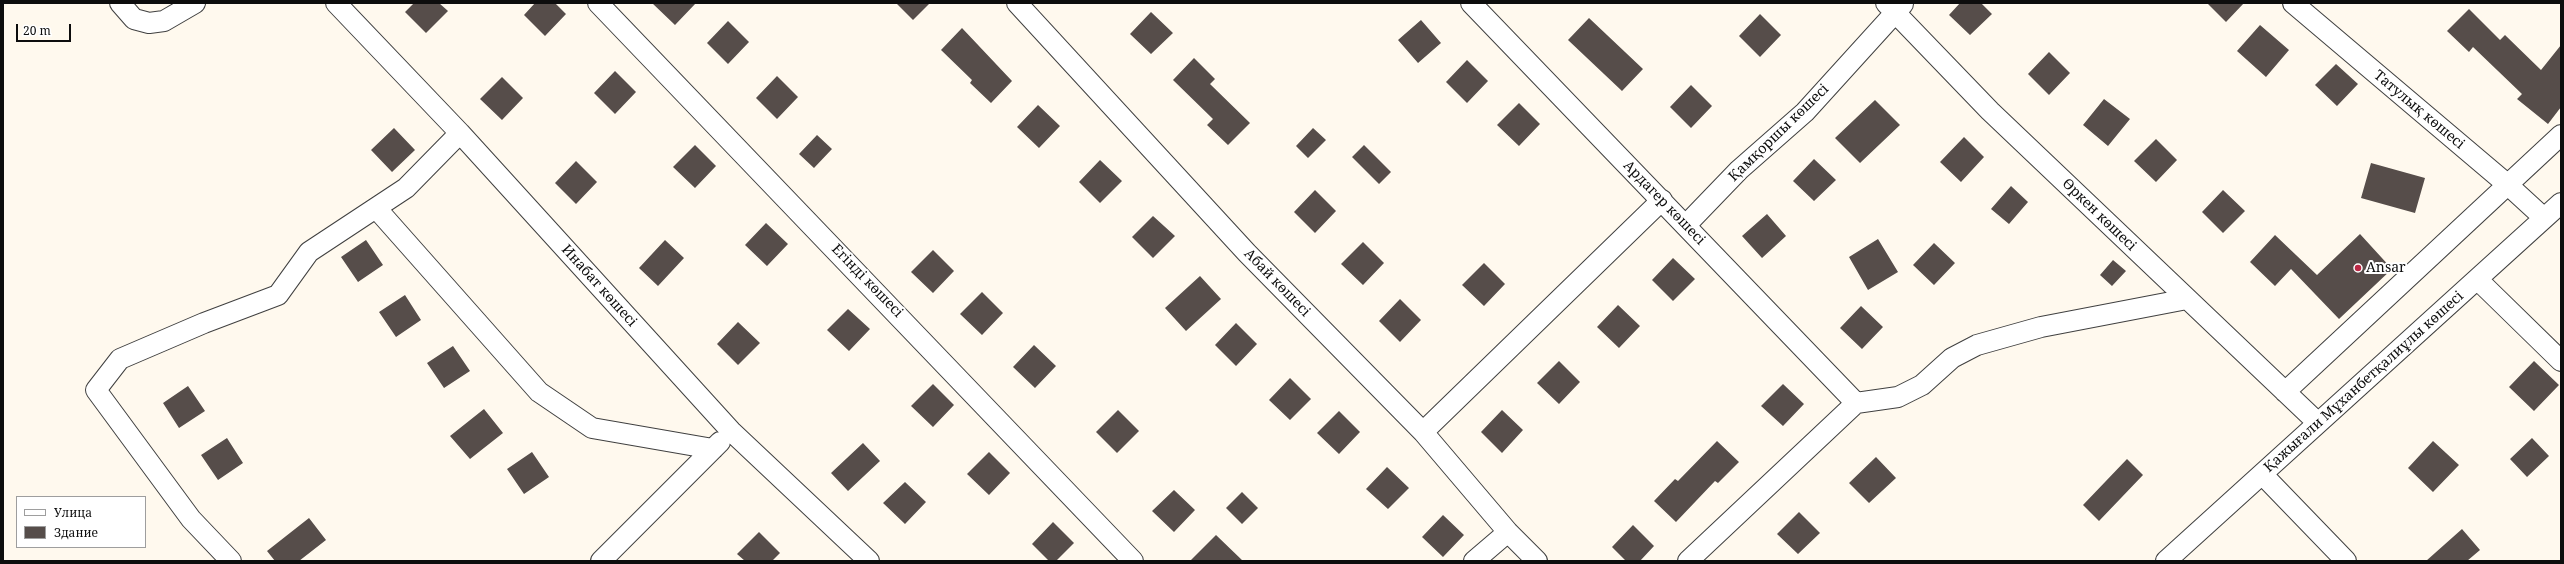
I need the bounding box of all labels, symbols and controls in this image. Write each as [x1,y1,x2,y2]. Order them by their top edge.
scale bar [18,16,73,42]
text: 20 m [23,22,51,39]
street label: Татулық көшесі [2370,67,2468,153]
street label: Қамқоршы көшесі [1725,81,1833,185]
street label: Ардагер көшесі [1619,157,1709,249]
street label: Өркен көшесі [2058,175,2140,255]
street label: Егінді көшесі [828,241,906,321]
street label: Инабат көшесі [558,242,640,330]
street label: Абай көшесі [1240,246,1314,320]
place label: Ansar [2366,260,2406,276]
marker: Ansar [2353,263,2363,273]
street label: Қажығали Мұханбетқалиұлы көшесі [2261,288,2467,476]
legend [16,496,146,548]
text: Улица [54,504,92,521]
text: Здание [54,524,98,541]

